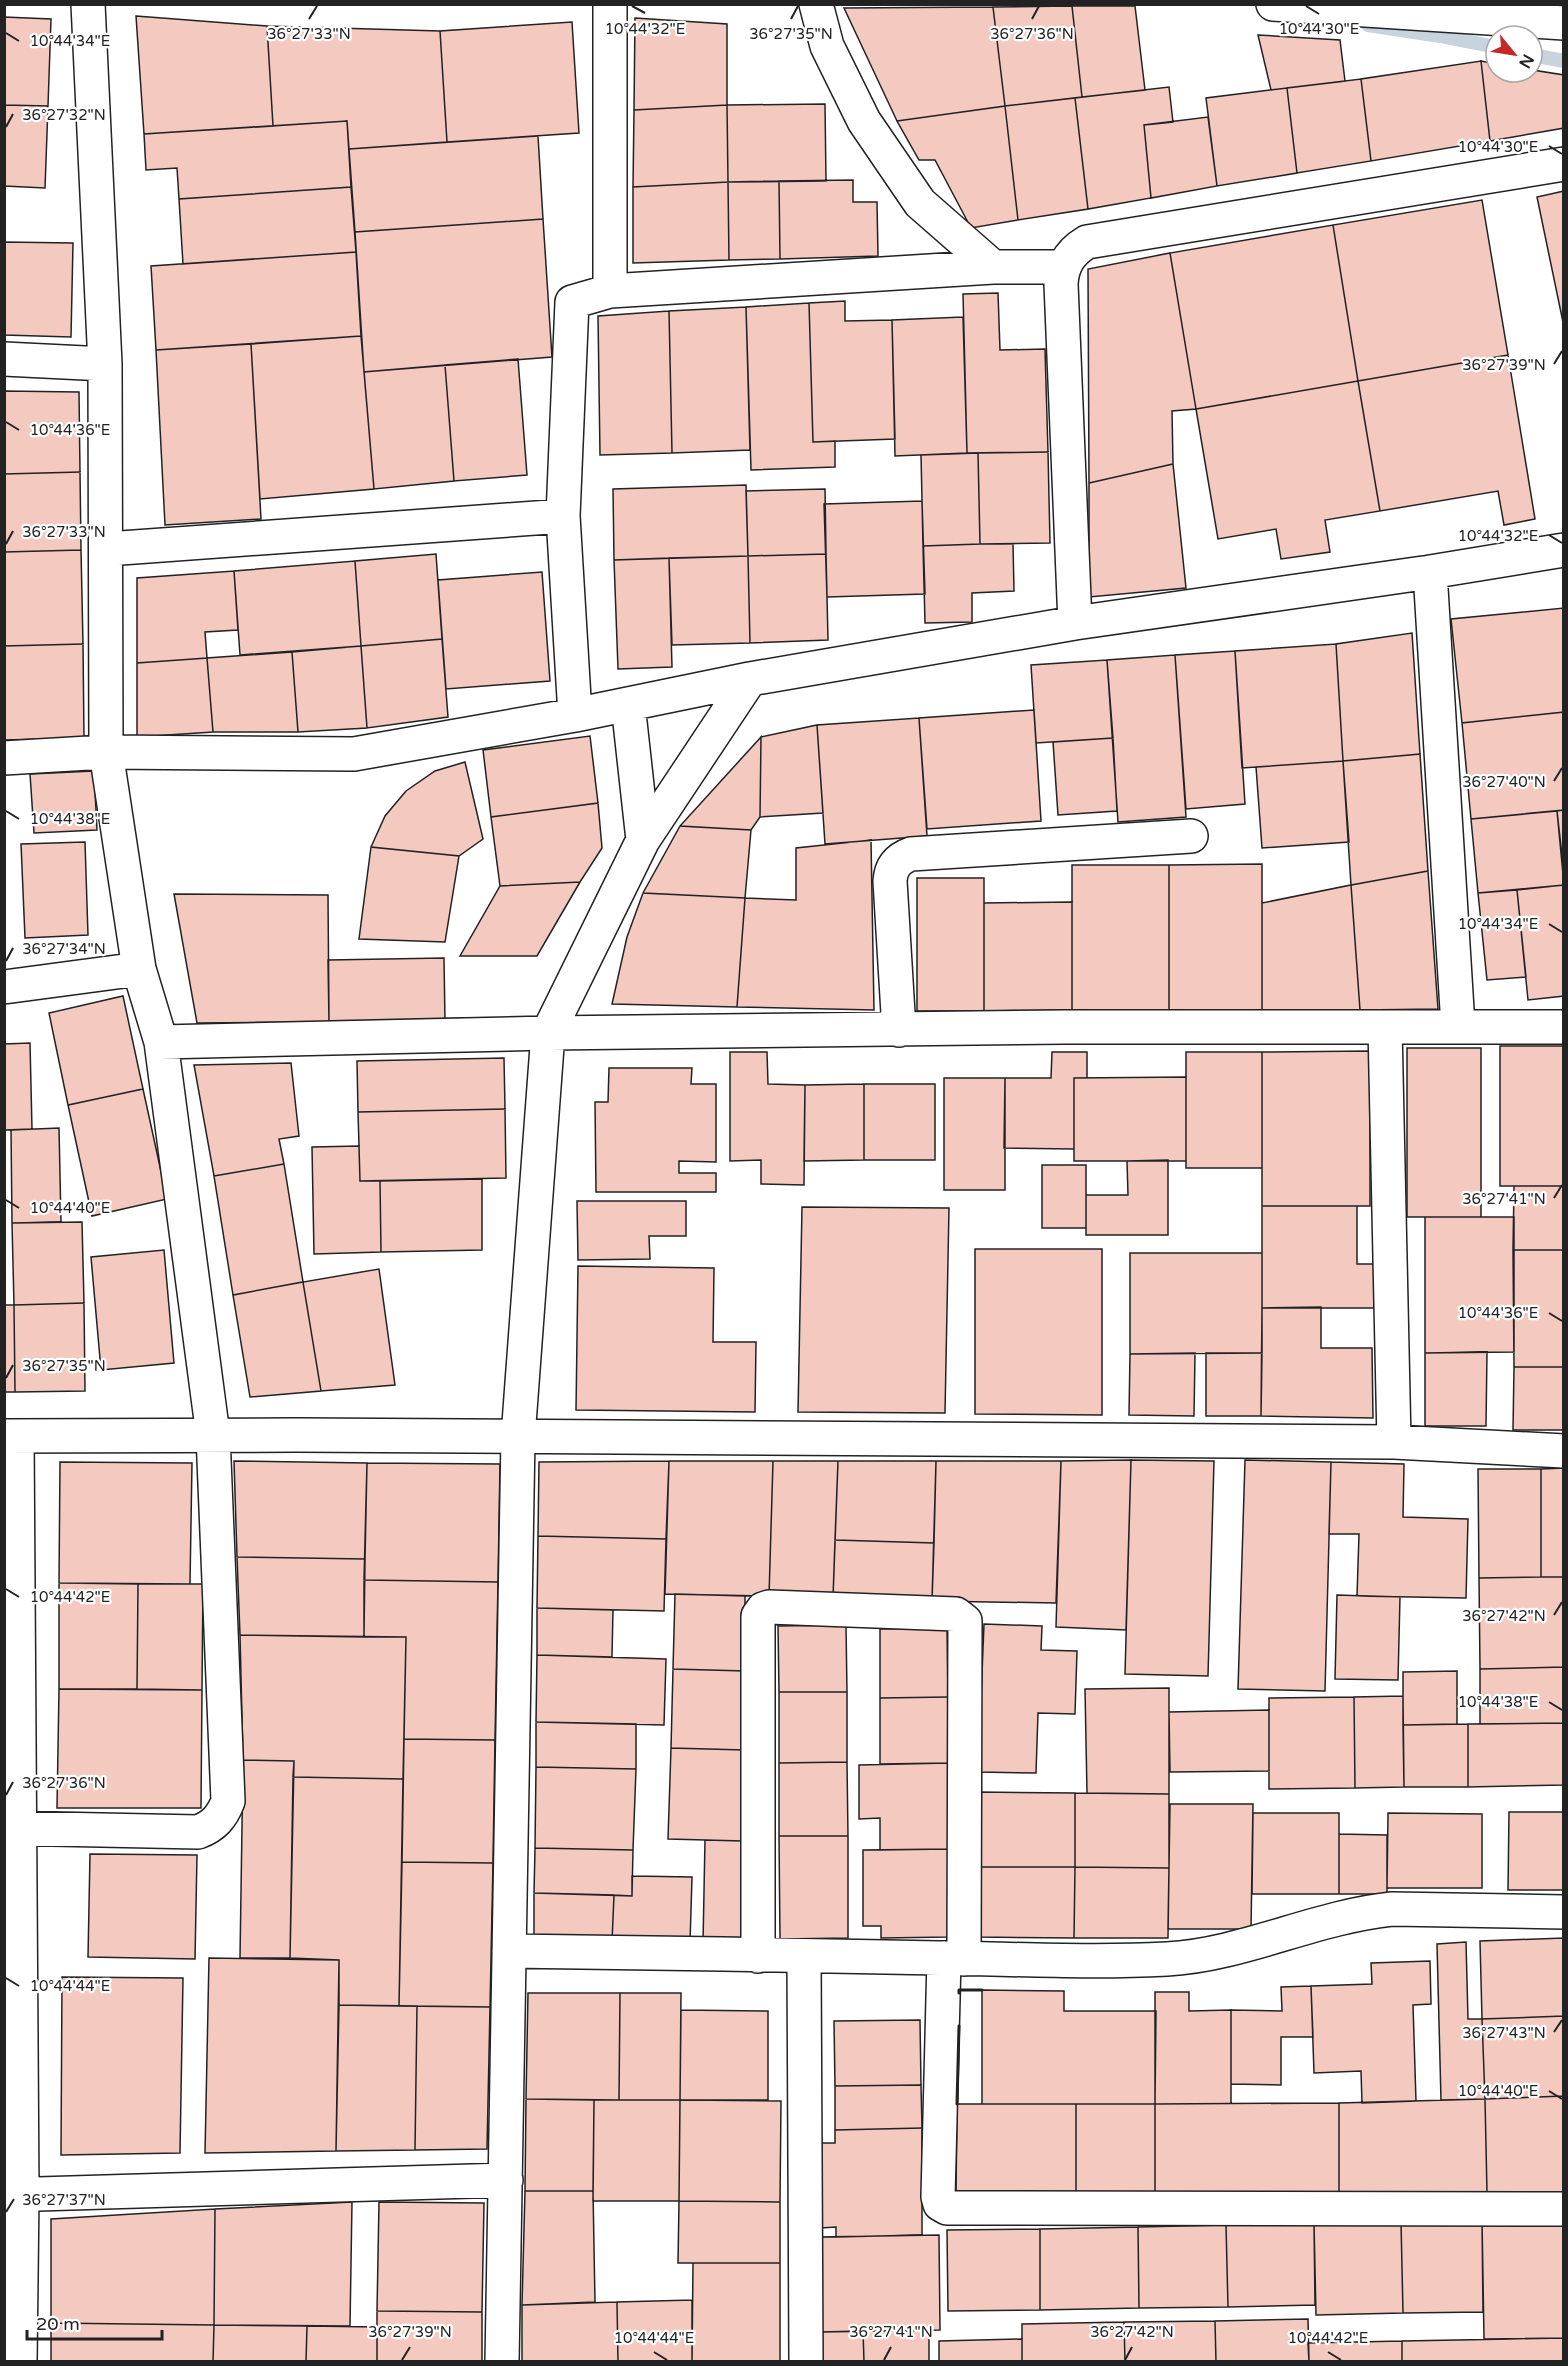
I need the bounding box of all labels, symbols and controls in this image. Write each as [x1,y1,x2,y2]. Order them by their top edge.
text: 10°44'32"E [605,20,685,38]
text: 10°44'30"E [1279,20,1359,38]
north arrow [1484,24,1544,84]
text: 36°27'33"N [267,25,351,43]
text: 36°27'35"N [749,25,833,43]
text: 36°27'36"N [990,25,1074,43]
text: 10°44'34"E [30,32,110,50]
text: N [1514,50,1538,72]
text: 36°27'32"N [22,106,106,124]
text: 10°44'30"E [1458,138,1538,156]
text: 36°27'39"N [1462,356,1546,374]
text: 10°44'36"E [30,421,110,439]
text: 36°27'33"N [22,523,106,541]
text: 10°44'32"E [1458,527,1538,545]
text: 36°27'40"N [1462,773,1546,791]
text: 10°44'38"E [30,810,110,828]
text: 10°44'34"E [1458,915,1538,933]
text: 36°27'34"N [22,940,106,958]
text: 36°27'41"N [1462,1190,1546,1208]
text: 10°44'40"E [30,1199,110,1217]
text: 10°44'36"E [1458,1304,1538,1322]
text: 36°27'35"N [22,1357,106,1375]
text: 10°44'42"E [30,1588,110,1606]
text: 36°27'42"N [1462,1607,1546,1625]
text: 10°44'38"E [1458,1693,1538,1711]
text: 36°27'36"N [22,1774,106,1792]
text: 10°44'44"E [30,1977,110,1995]
text: 36°27'43"N [1462,2024,1546,2042]
text: 10°44'40"E [1458,2082,1538,2100]
text: 36°27'37"N [22,2191,106,2209]
scale bar [27,2303,162,2341]
text: 20 m [36,2313,80,2335]
text: 36°27'39"N [368,2323,452,2341]
text: 36°27'41"N [849,2323,933,2341]
text: 36°27'42"N [1090,2323,1174,2341]
text: 10°44'44"E [614,2329,694,2347]
text: 10°44'42"E [1288,2329,1368,2347]

